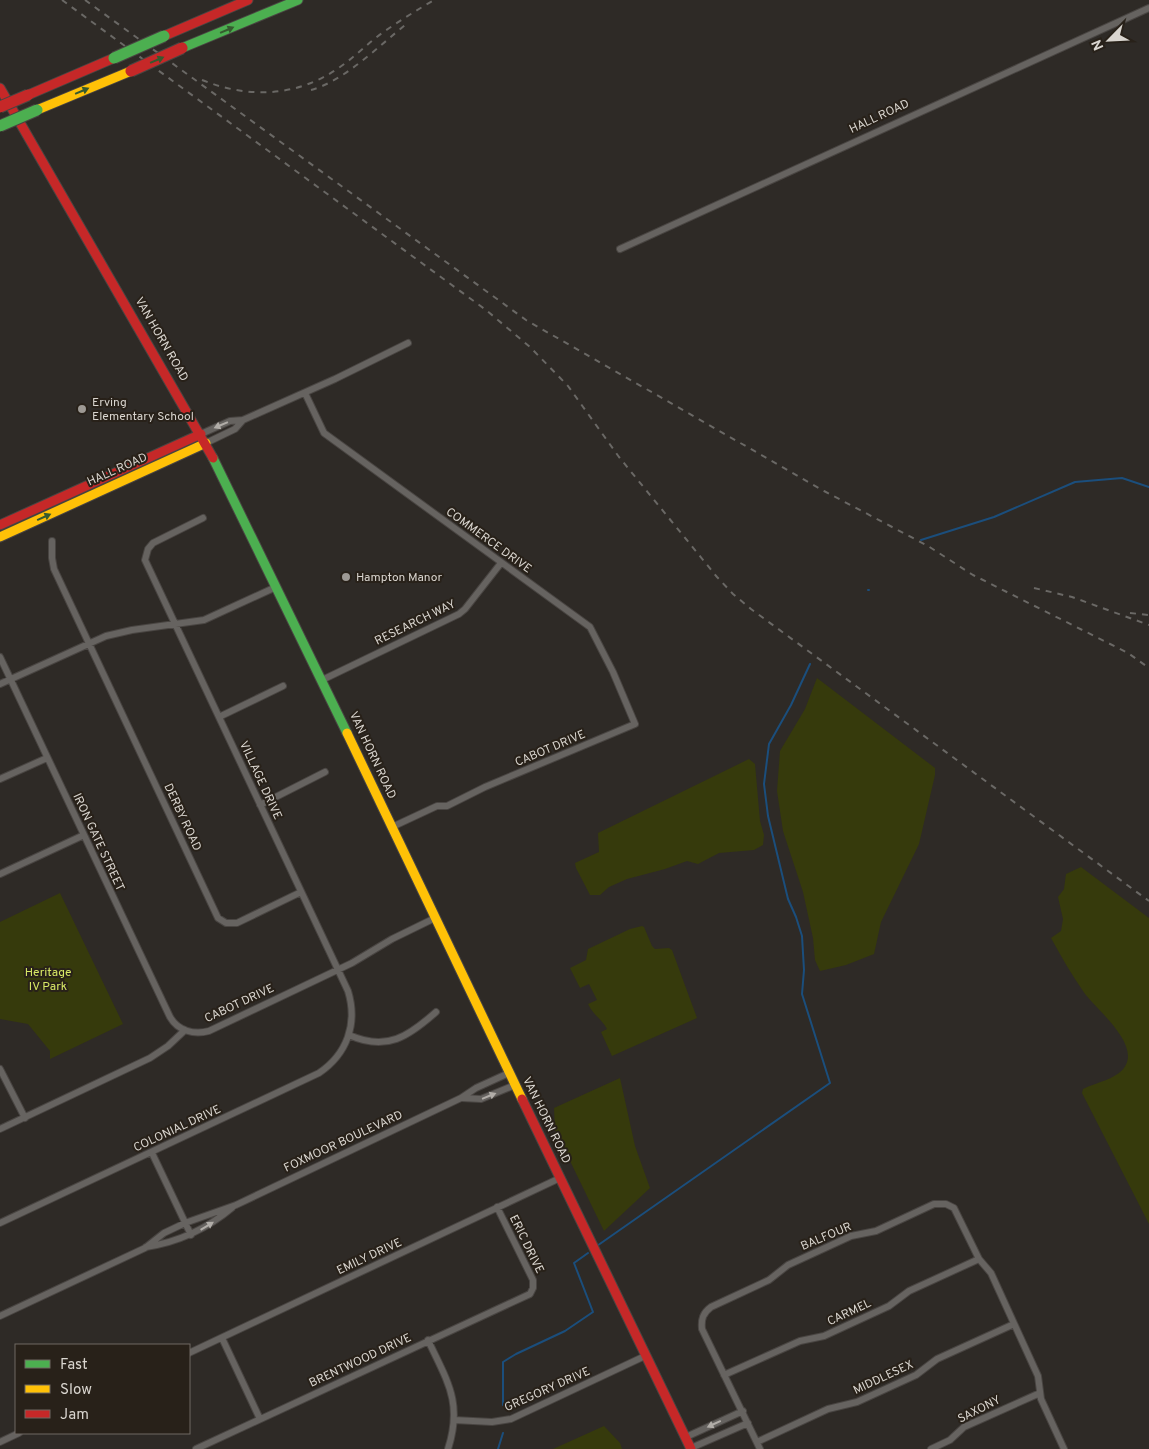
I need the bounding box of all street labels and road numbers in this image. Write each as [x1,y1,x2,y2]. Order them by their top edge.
street label: HALL ROAD [847,96,912,138]
street label: VAN HORN ROAD [131,295,192,384]
street label: HALL ROAD [85,450,150,490]
street label: COMMERCE DRIVE [442,504,535,577]
street label: RESEARCH WAY [372,596,459,649]
street label: VAN HORN ROAD [345,709,399,802]
street label: CABOT DRIVE [513,727,588,771]
street label: VILLAGE DRIVE [235,739,285,822]
street label: DERBY ROAD [159,781,205,854]
street label: IRON GATE STREET [68,791,128,894]
street label: CABOT DRIVE [202,981,277,1027]
street label: VAN HORN ROAD [518,1074,574,1166]
street label: COLONIAL DRIVE [131,1102,224,1156]
street label: FOXMOOR BOULEVARD [281,1107,405,1177]
street label: ERIC DRIVE [505,1212,547,1276]
street label: BALFOUR [798,1219,854,1255]
street label: EMILY DRIVE [334,1235,405,1279]
street label: CARMEL [825,1296,874,1330]
street label: BRENTWOOD DRIVE [307,1330,414,1392]
street label: MIDDLESEX [851,1357,916,1399]
street label: GREGORY DRIVE [502,1364,593,1416]
street label: SAXONY [955,1392,1004,1428]

